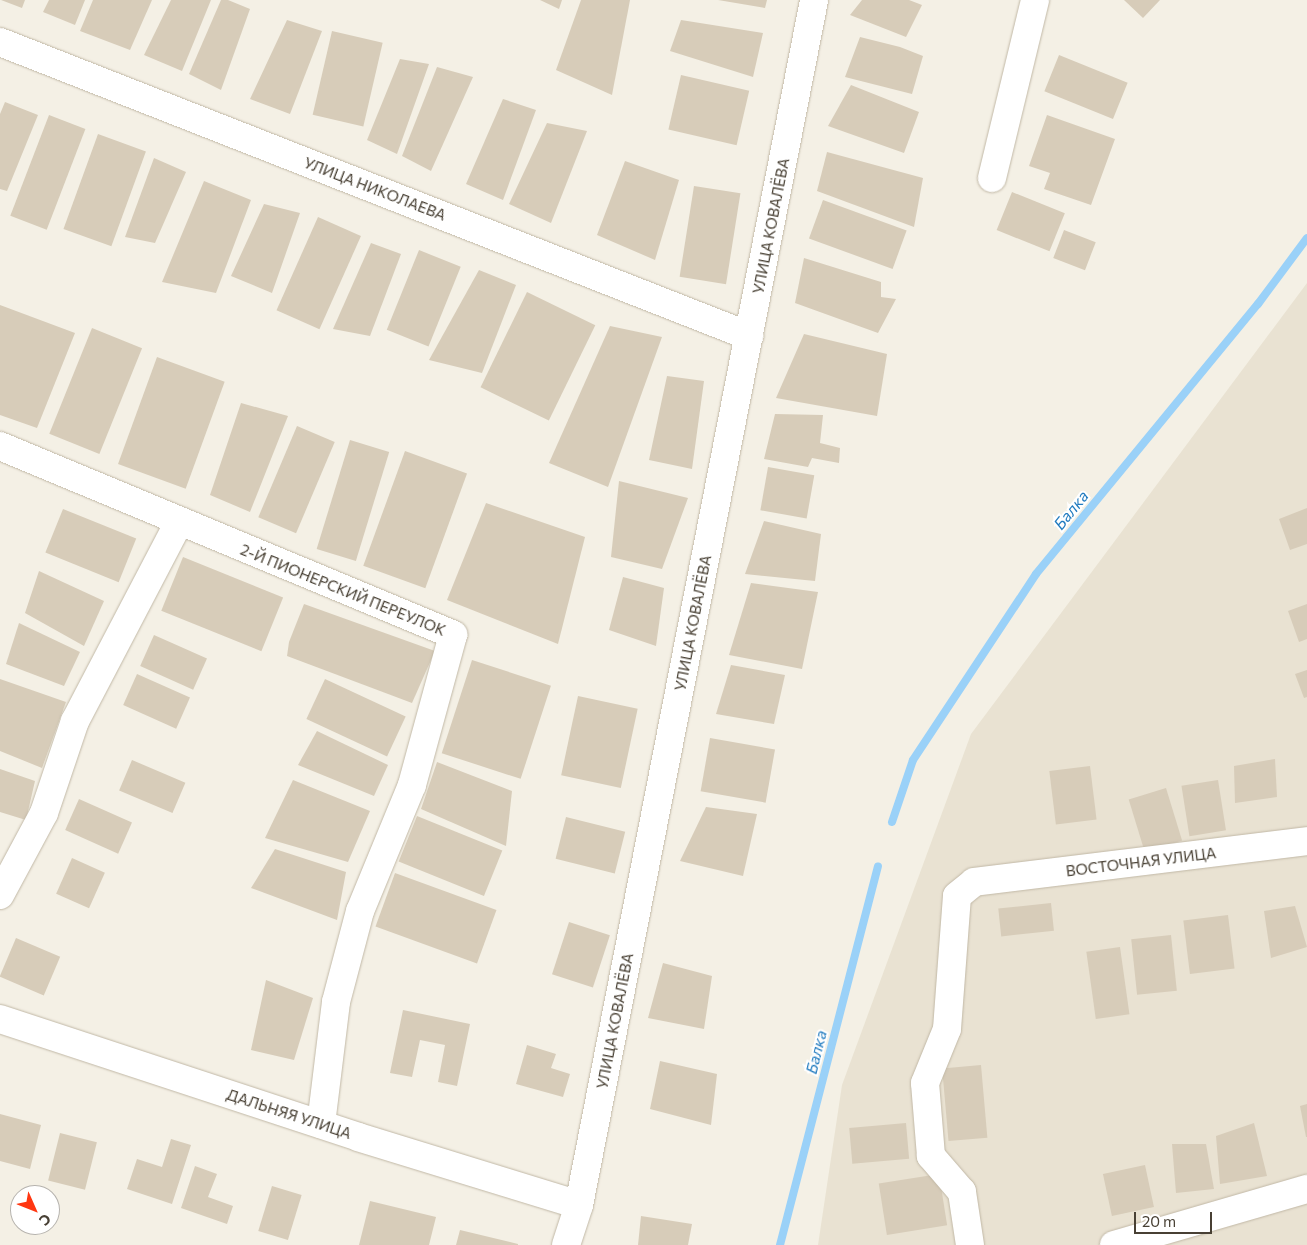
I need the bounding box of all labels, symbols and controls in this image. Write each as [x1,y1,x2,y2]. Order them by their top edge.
street label: УЛИЦА НИКОЛАЕВА [301,154,449,224]
street label: УЛИЦА КОВАЛЁВА [749,157,793,295]
water label: Балка [1050,487,1092,533]
street label: 2-Й ПИОНЕРСКИЙ ПЕРЕУЛОК [238,541,448,639]
street label: УЛИЦА КОВАЛЁВА [671,554,715,692]
street label: ВОСТОЧНАЯ УЛИЦА [1065,844,1217,880]
street label: УЛИЦА КОВАЛЁВА [593,952,637,1090]
water label: Балка [801,1028,831,1076]
street label: ДАЛЬНЯЯ УЛИЦА [224,1085,354,1143]
north arrow [10,1185,60,1235]
scale bar [1137,1202,1214,1234]
text: С [36,1211,55,1229]
text: 20 m [1142,1212,1176,1230]

